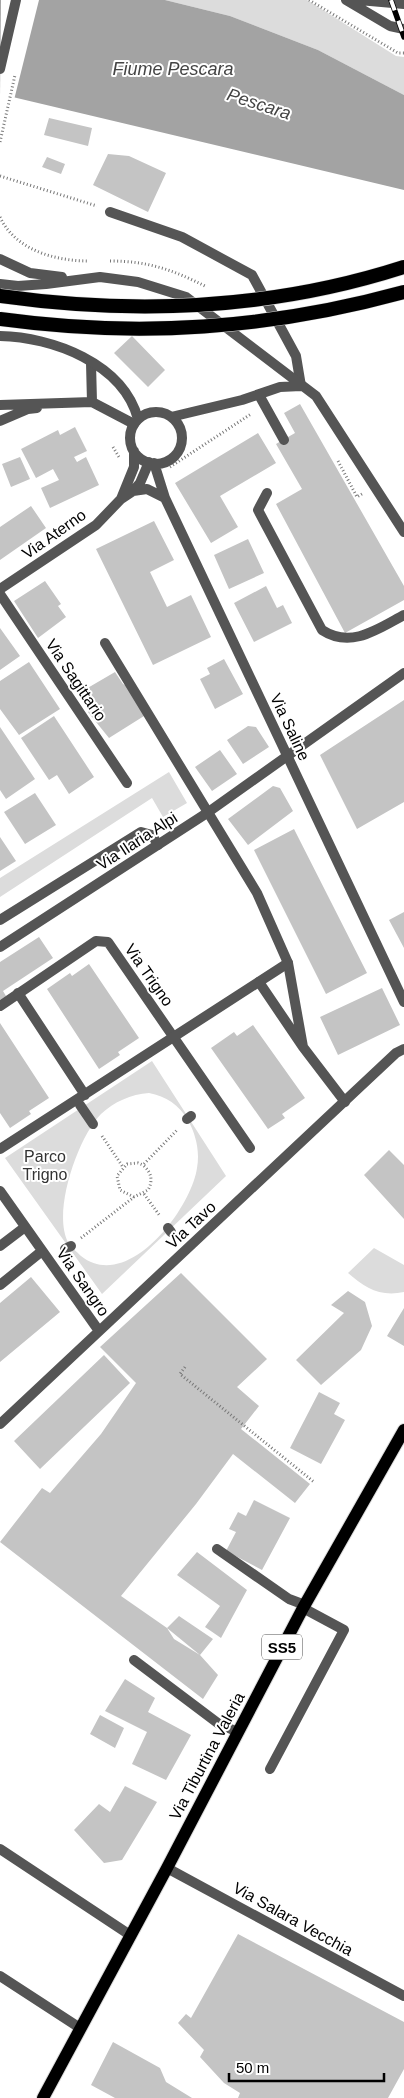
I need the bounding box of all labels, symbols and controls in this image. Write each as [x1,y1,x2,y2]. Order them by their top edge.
water label: Fiume Pescara [112,59,234,79]
water label: Pescara [225,84,293,124]
street label: Via Aterno [19,506,89,562]
street label: Via Sagittario [42,636,110,724]
street label: Via Saline [267,691,313,763]
street label: Via Ilaria Alpi [94,809,180,873]
street label: Via Trigno [121,941,177,1009]
park label: Parco Trigno [23,1148,67,1183]
street label: Via Tavo [163,1198,219,1252]
street label: Via Sangro [53,1245,113,1319]
road number: SS5 [262,1634,302,1660]
street label: Via Tiburtina Valeria [166,1689,248,1823]
street label: Via Salara Vecchia [230,1879,356,1959]
scale bar [229,2050,384,2082]
text: 50 m [236,2059,269,2076]

